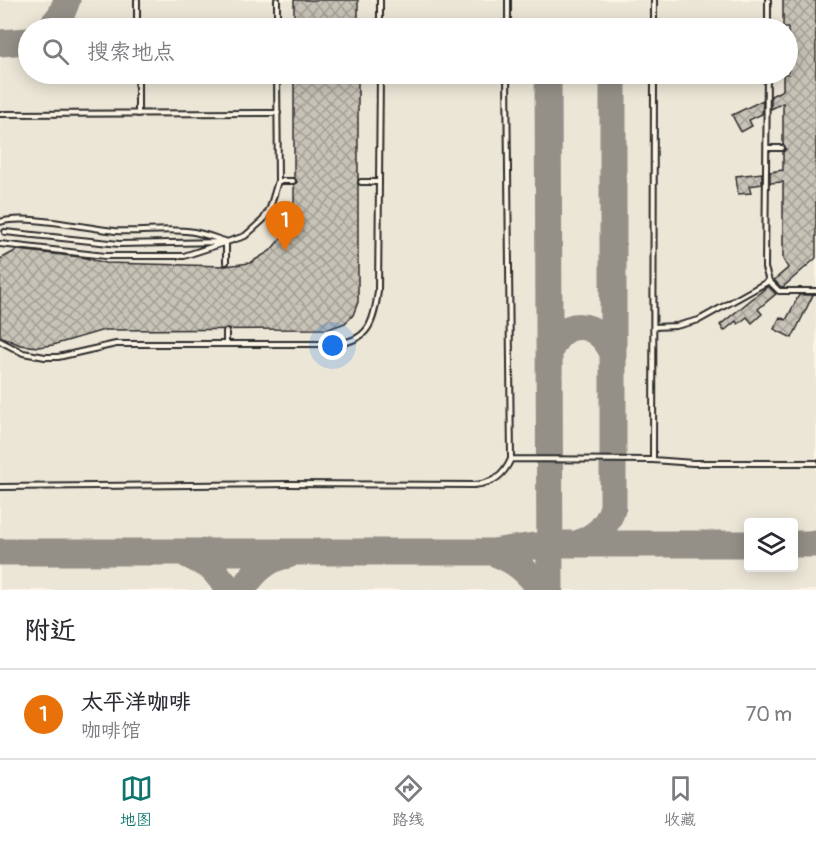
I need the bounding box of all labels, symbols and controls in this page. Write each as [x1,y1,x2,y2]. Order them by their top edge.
search box [18,18,798,84]
icon: search [39,35,72,68]
text: 搜索地点 [87,38,175,66]
pin: 1 [266,202,304,251]
your location [318,331,347,360]
map controls [744,518,798,572]
button: layers [744,518,798,572]
text: 附近 [24,615,76,647]
text: 太平洋咖啡 [81,688,191,716]
text: 1 [40,702,47,727]
text: 70 m [746,702,792,727]
text: 咖啡馆 [81,718,141,743]
tab: 地图 [120,772,153,830]
tab: 路线 [392,772,425,830]
tab: 收藏 [664,772,697,830]

